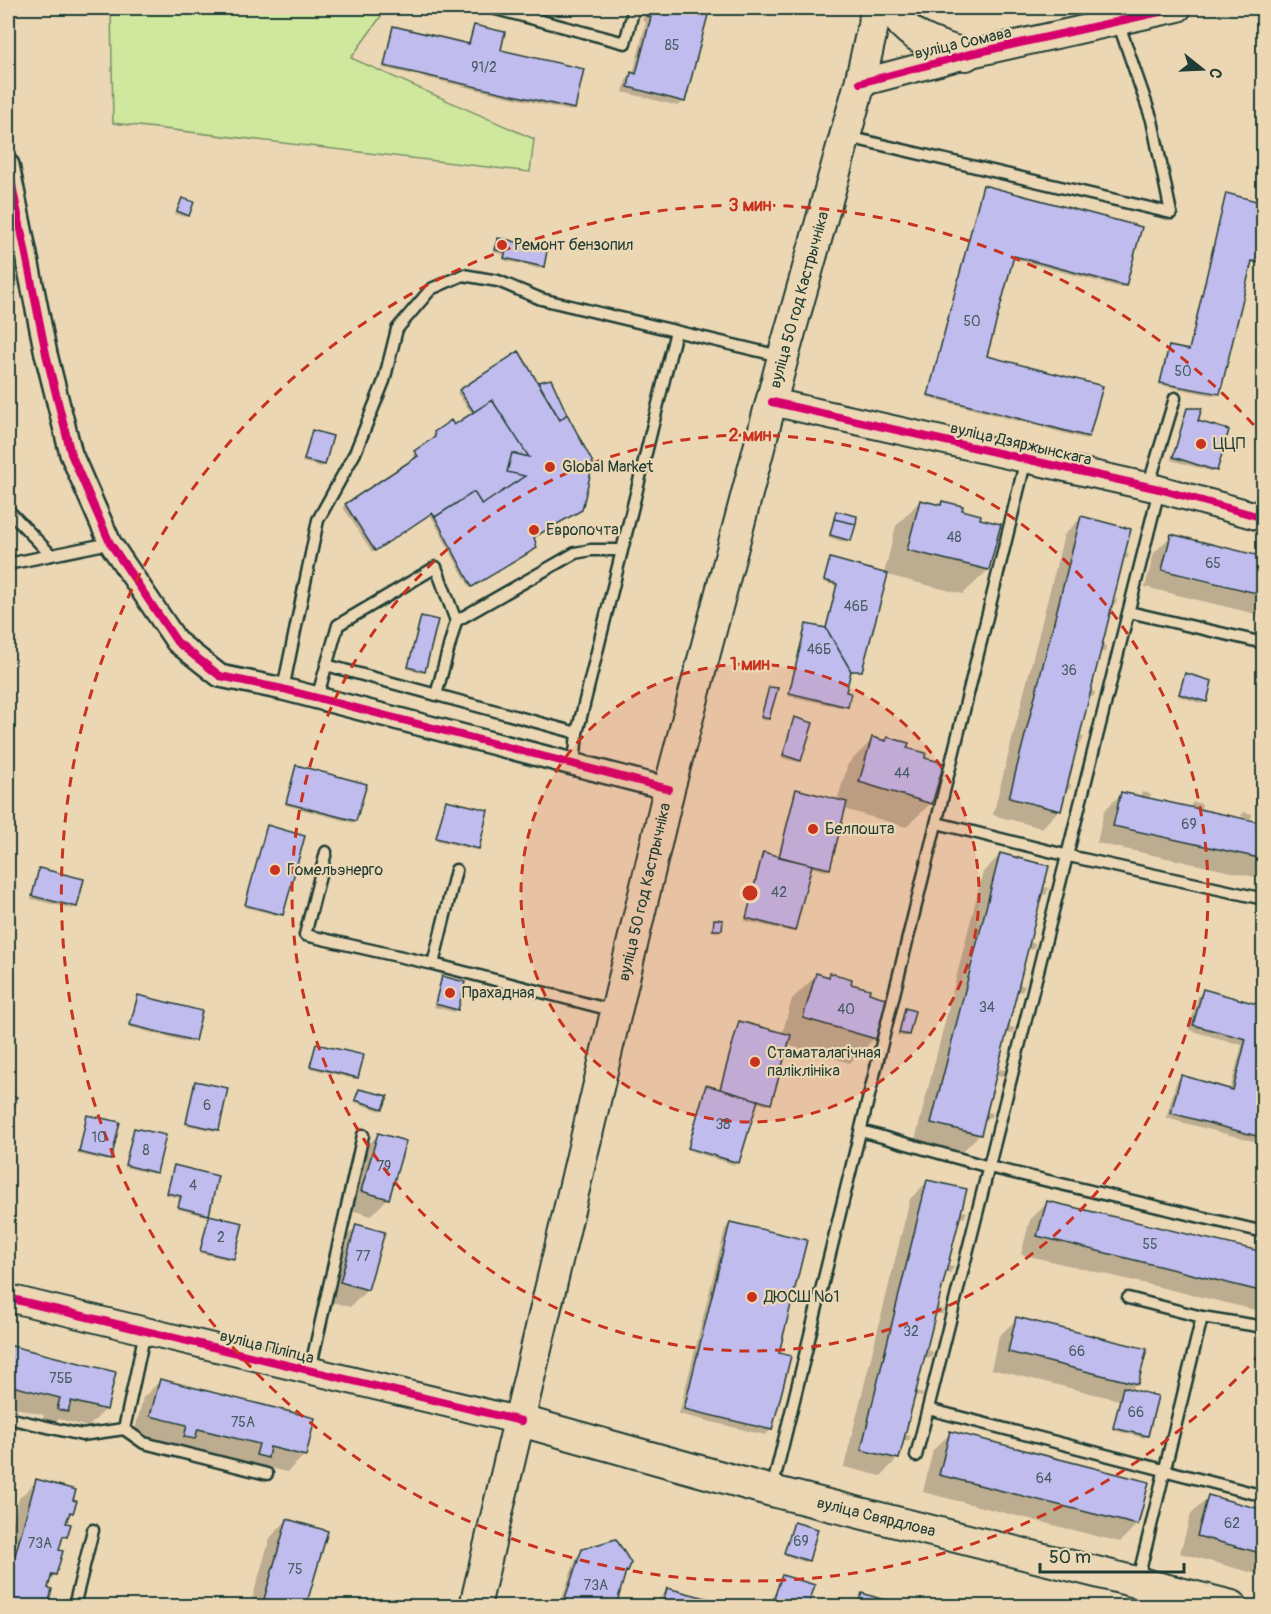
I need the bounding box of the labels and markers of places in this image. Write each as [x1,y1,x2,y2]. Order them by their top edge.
place label: Ремонт бензопил [514,235,634,255]
marker: Ремонт бензопил [495,238,509,252]
place label: ЦЦП [1213,434,1246,454]
marker: ЦЦП [1194,437,1208,451]
place label: Globаl Market [562,457,654,477]
marker: Globаl Market [543,460,557,474]
place label: Европочта [546,520,619,540]
marker: Европочта [527,523,541,537]
place label: Белпошта [825,819,894,839]
marker: Белпошта [806,822,820,836]
place label: Гомельэнерго [287,860,383,880]
marker: Гомельэнерго [268,863,282,877]
centre of rings [740,883,760,903]
place label: Прахадная [462,983,535,1003]
marker: Прахадная [443,986,457,1000]
place label: Стаматалагічная паліклініка [767,1043,881,1081]
marker: Стаматалагічная паліклініка [748,1055,762,1069]
place label: ДЮСШ №1 [763,1287,839,1307]
marker: ДЮСШ №1 [745,1290,759,1304]

